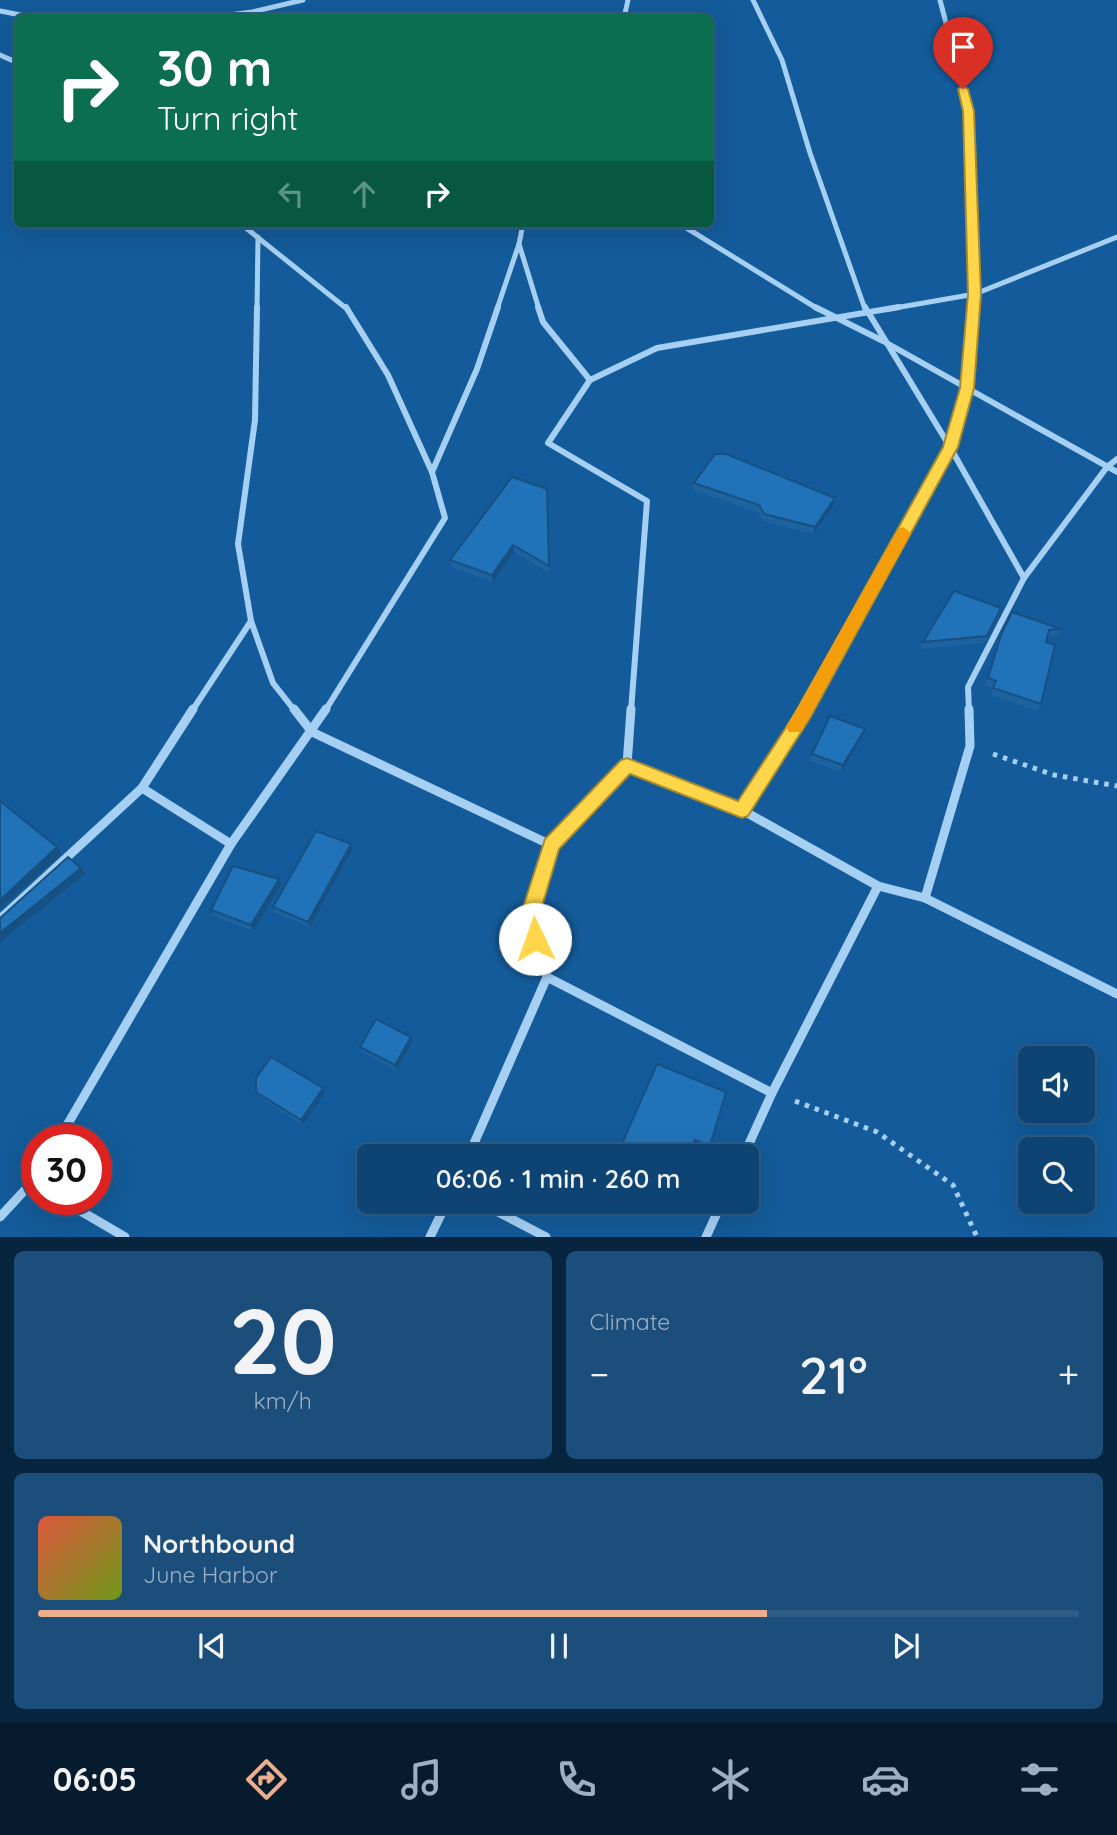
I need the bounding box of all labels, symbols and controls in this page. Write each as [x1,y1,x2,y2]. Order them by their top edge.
pin [933,17,993,89]
icon: arrive [944,28,982,66]
text: 30 m [157,37,272,98]
icon: right [42,42,133,133]
text: Turn right [157,98,298,138]
icon: left [272,175,310,213]
icon: ahead [345,175,383,213]
icon: right [418,175,456,213]
position arrow [498,902,572,976]
map controls [1018,1046,1095,1214]
button: sound [1018,1046,1095,1123]
speed limit sign: 30 [21,1124,112,1215]
button: search [1018,1137,1095,1214]
text: 06:06 · 1 min · 260 m [436,1162,680,1195]
text: 20 [229,1283,337,1397]
text: Climate [590,1307,670,1336]
text: 21° [799,1342,868,1407]
text: − [590,1350,609,1398]
text: + [1058,1350,1079,1398]
text: km/h [254,1386,312,1415]
text: Northbound [143,1527,295,1560]
text: June Harbor [143,1560,278,1589]
icon: previous [193,1627,231,1665]
icon: pause [540,1627,578,1665]
icon: next [887,1627,925,1665]
icon: directions [242,1755,291,1804]
icon: music [397,1755,446,1804]
icon: phone [552,1755,601,1804]
icon: climate [706,1755,755,1804]
icon: car [861,1755,910,1804]
icon: filters [1015,1755,1064,1804]
text: 06:05 [53,1759,137,1799]

